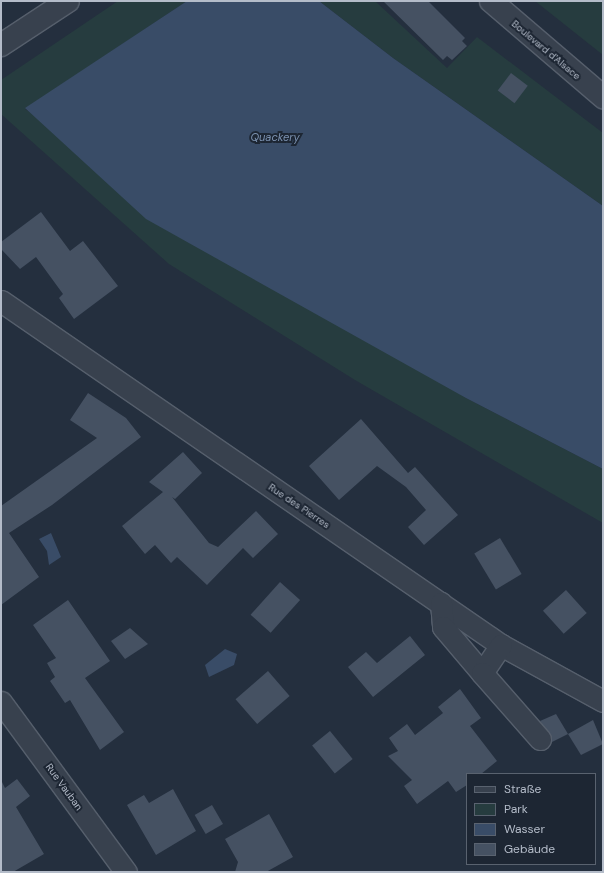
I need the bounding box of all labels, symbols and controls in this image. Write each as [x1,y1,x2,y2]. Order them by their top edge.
street label: Boulevard d'Alsace [509,18,583,82]
water label: Quackery [250,130,300,144]
street label: Rue des Pierres [266,481,332,531]
street label: Rue Vauban [43,761,85,813]
legend [466,773,596,865]
text: Straße [504,781,541,797]
text: Park [504,801,528,817]
text: Wasser [504,821,545,837]
text: Gebäude [504,841,555,857]

